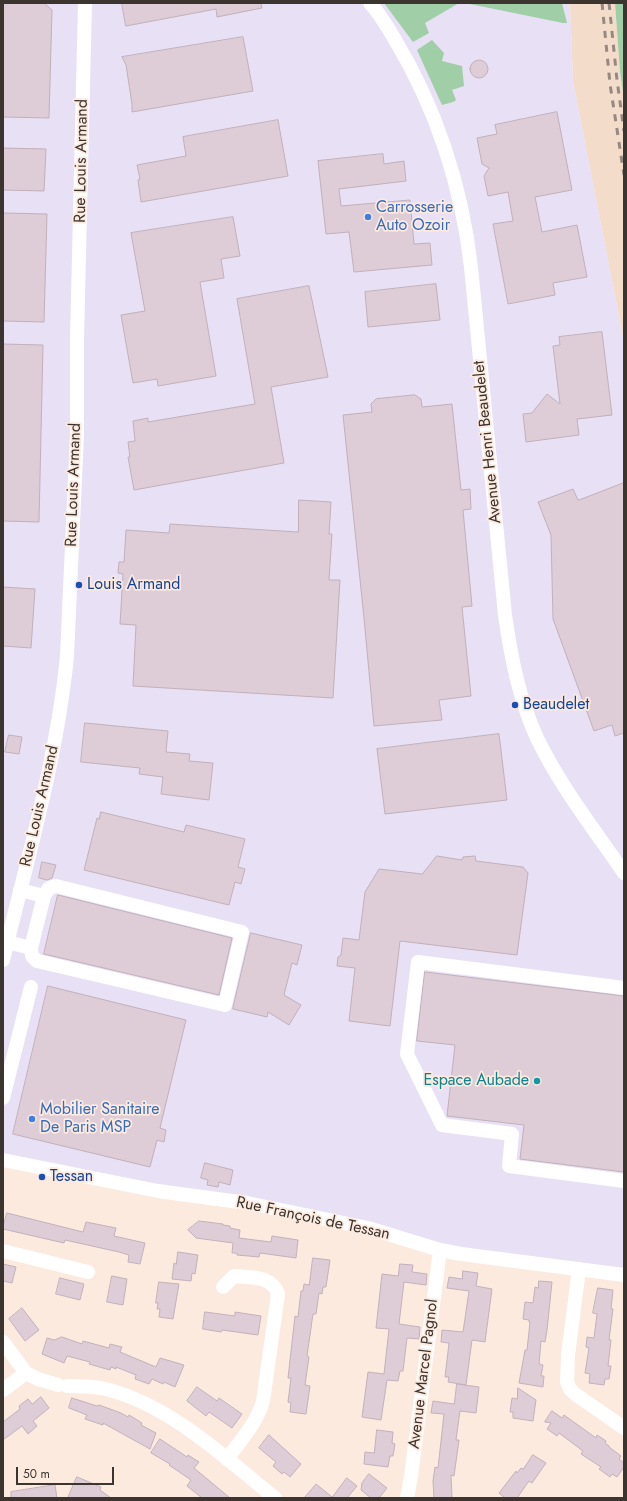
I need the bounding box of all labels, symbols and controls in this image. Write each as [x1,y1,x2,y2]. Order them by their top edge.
street label: Rue Louis Armand [71,99,93,223]
place label: Carrosserie Auto Ozoir [376,198,453,236]
marker: Carrosserie Auto Ozoir [363,212,373,222]
street label: Avenue Henri Beaudelet [470,360,506,524]
street label: Rue Louis Armand [62,423,86,547]
place label: Louis Armand [87,575,180,595]
marker: Louis Armand [74,580,84,590]
place label: Beaudelet [523,695,589,715]
marker: Beaudelet [510,700,520,710]
street label: Rue Louis Armand [17,743,63,869]
place label: Espace Aubade [423,1071,529,1091]
marker: Espace Aubade [532,1076,542,1086]
place label: Mobilier Sanitaire De Paris MSP [40,1100,160,1138]
marker: Mobilier Sanitaire De Paris MSP [27,1114,37,1124]
place label: Tessan [50,1167,93,1187]
marker: Tessan [37,1172,47,1182]
street label: Rue François de Tessan [234,1193,392,1245]
street label: Avenue Marcel Pagnol [405,1298,443,1450]
scale bar [18,1459,116,1485]
text: 50 m [23,1465,50,1483]

